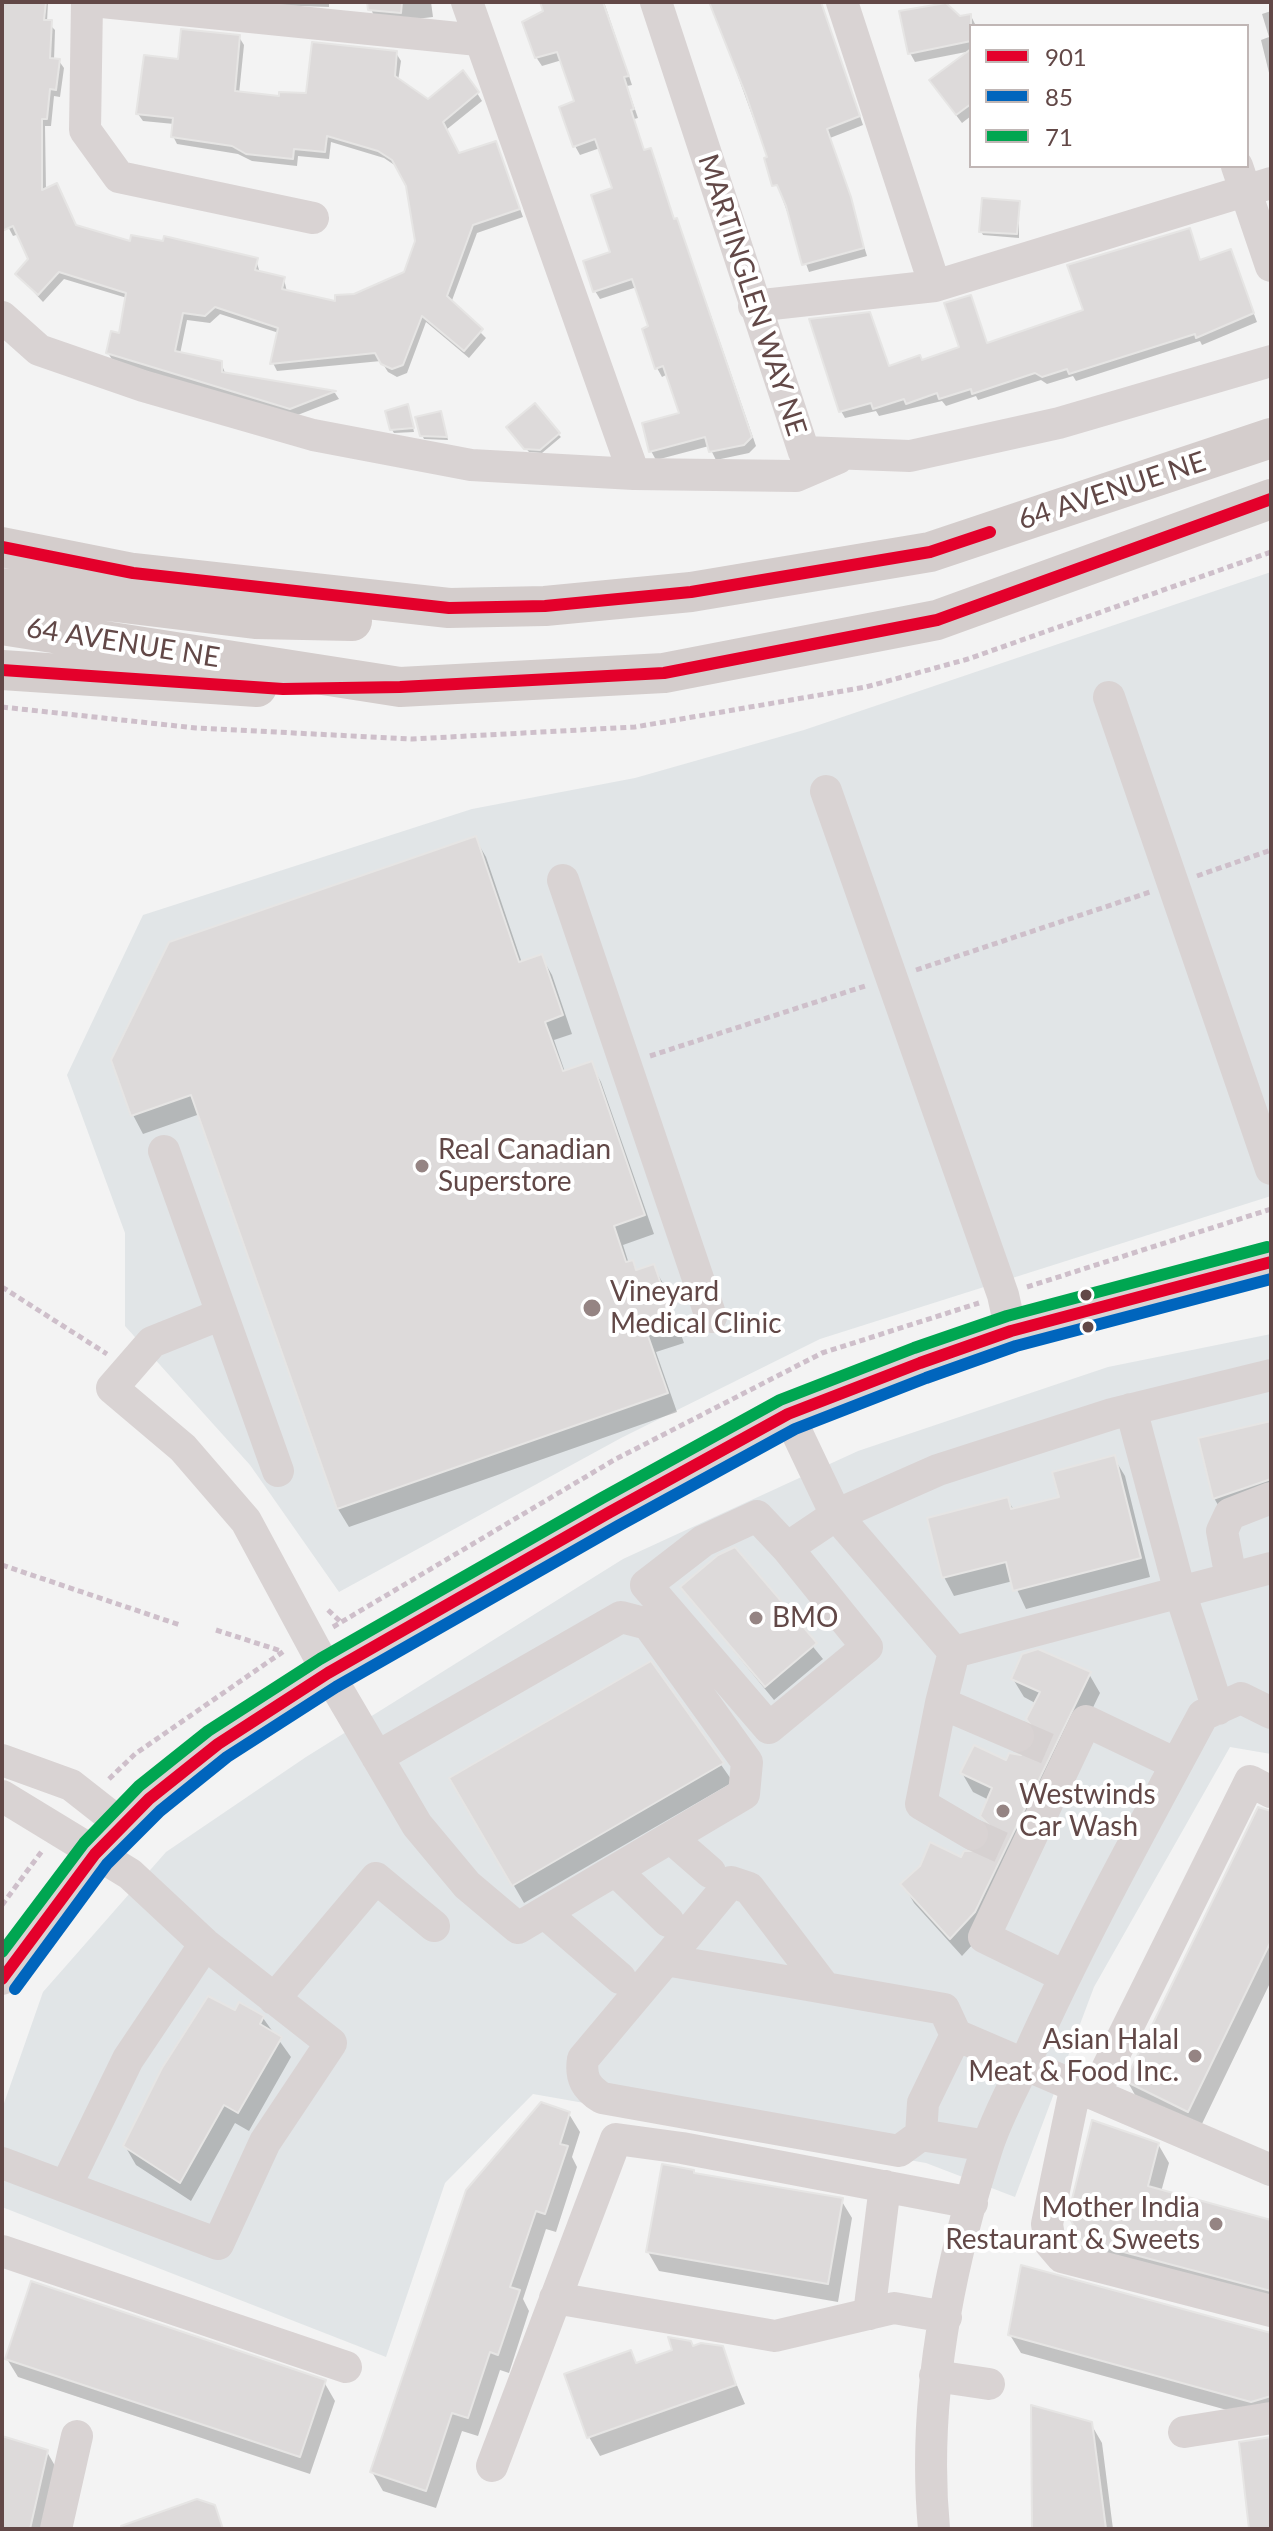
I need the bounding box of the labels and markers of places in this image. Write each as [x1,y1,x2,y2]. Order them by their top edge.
place label: Real Canadian Superstore [438,1133,611,1199]
marker: Real Canadian Superstore [413,1157,431,1175]
place label: Vineyard Medical Clinic [610,1275,782,1341]
unlabelled marker [1078,1287,1094,1303]
marker: Vineyard Medical Clinic [581,1297,603,1319]
unlabelled marker [1080,1319,1096,1335]
place label: BMO [772,1601,839,1635]
marker: BMO [747,1609,765,1627]
place label: Westwinds Car Wash [1019,1778,1155,1844]
marker: Westwinds Car Wash [994,1802,1012,1820]
place label: Asian Halal Meat & Food Inc. [968,2023,1179,2089]
marker: Asian Halal Meat & Food Inc. [1186,2047,1204,2065]
place label: Mother India Restaurant & Sweets [945,2191,1200,2257]
marker: Mother India Restaurant & Sweets [1207,2215,1225,2233]

